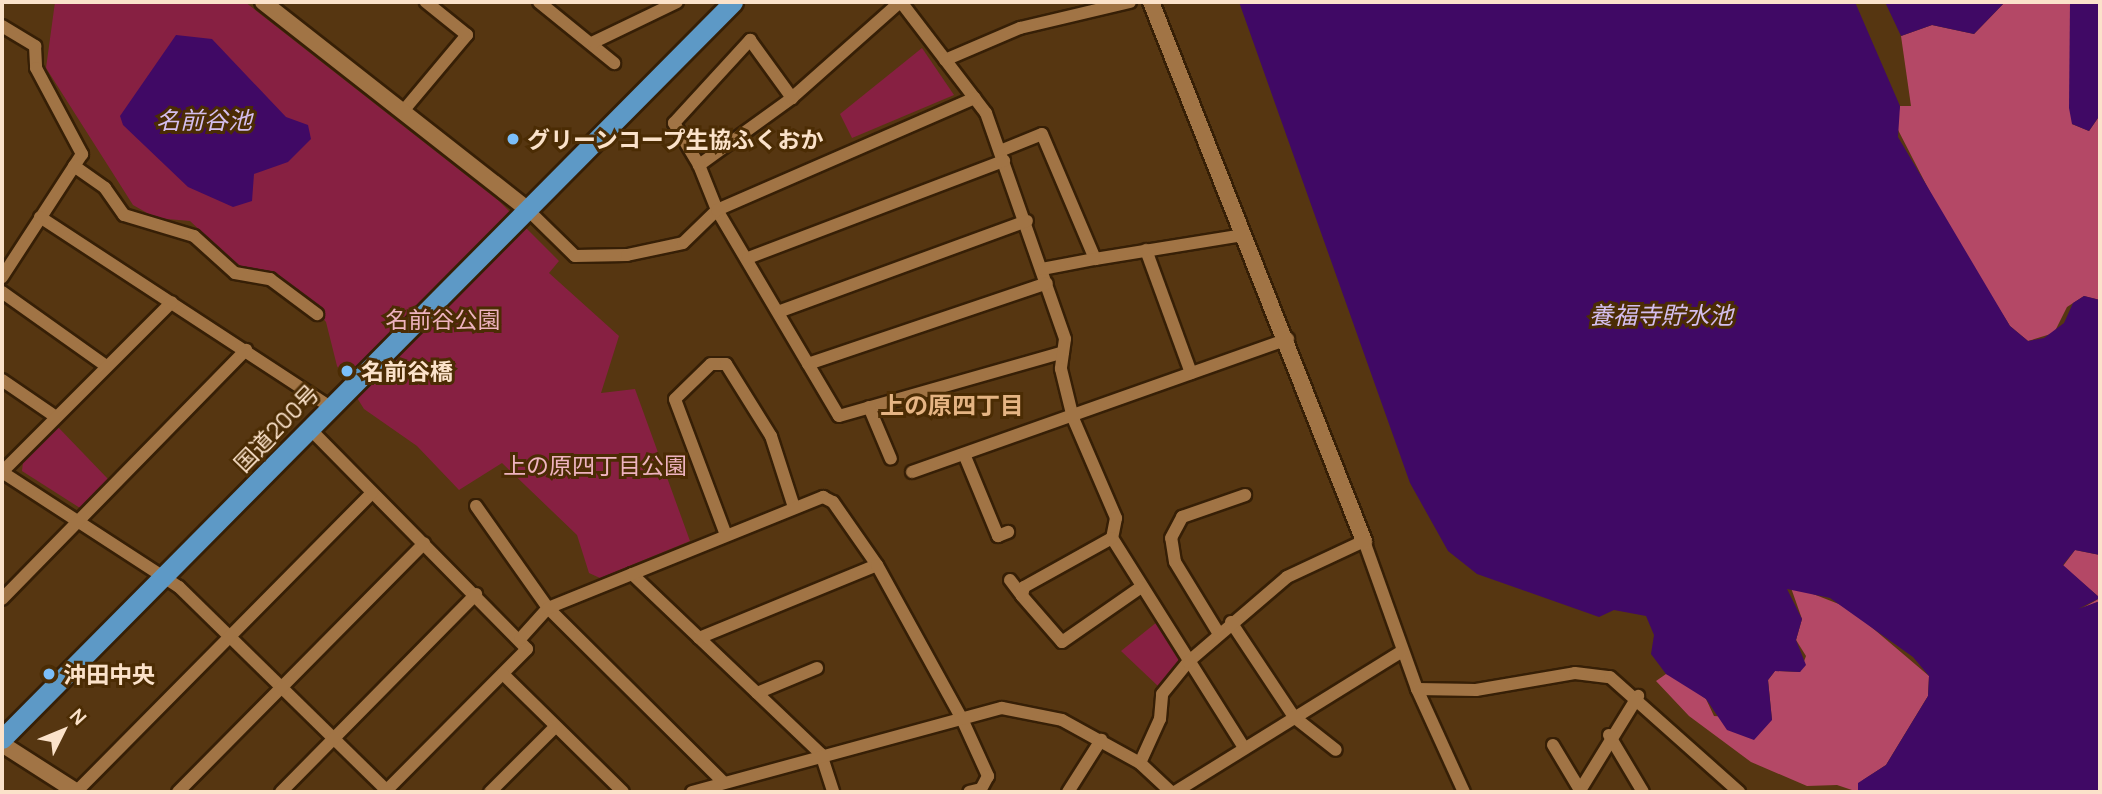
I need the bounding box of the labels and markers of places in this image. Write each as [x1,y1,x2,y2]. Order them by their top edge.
place label: グリーンコープ生協ふくおか [527,125,826,153]
marker: グリーンコープ生協ふくおか [505,131,521,147]
place label: 名前谷橋 [361,357,453,385]
marker: 名前谷橋 [339,363,355,379]
place label: 沖田中央 [63,660,155,688]
marker: 沖田中央 [41,666,57,682]

